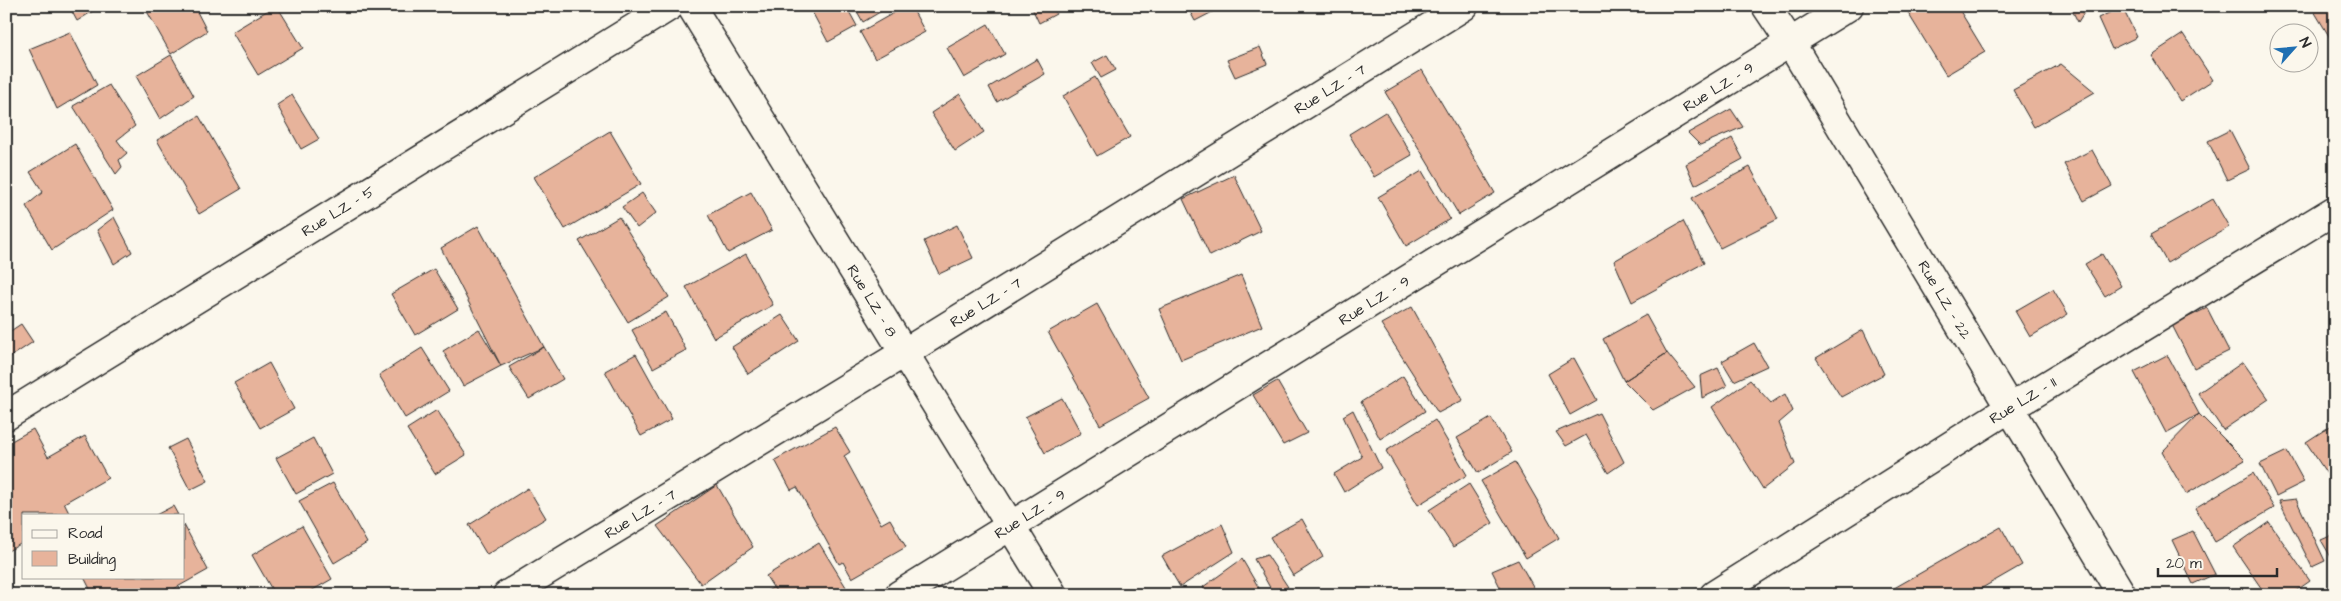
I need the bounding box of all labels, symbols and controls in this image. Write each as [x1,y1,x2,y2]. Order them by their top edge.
north arrow [2268,22,2318,72]
text: N [2294,34,2316,51]
street label: Rue LZ - 9 [1679,57,1758,117]
street label: Rue LZ - 7 [1290,59,1370,119]
street label: Rue LZ - 5 [297,180,379,242]
street label: Rue LZ - 22 [1913,256,1977,344]
street label: Rue LZ - 8 [842,261,902,341]
street label: Rue LZ - 9 [1335,270,1414,330]
street label: Rue LZ - 7 [946,272,1025,333]
street label: Rue LZ - 11 [1985,372,2060,429]
street label: Rue LZ - 7 [600,484,680,544]
street label: Rue LZ - 9 [990,484,1069,544]
legend [22,514,185,578]
text: Road [68,523,103,544]
scale bar [2158,546,2277,578]
text: Building [68,549,116,571]
text: 20 m [2166,553,2202,574]

